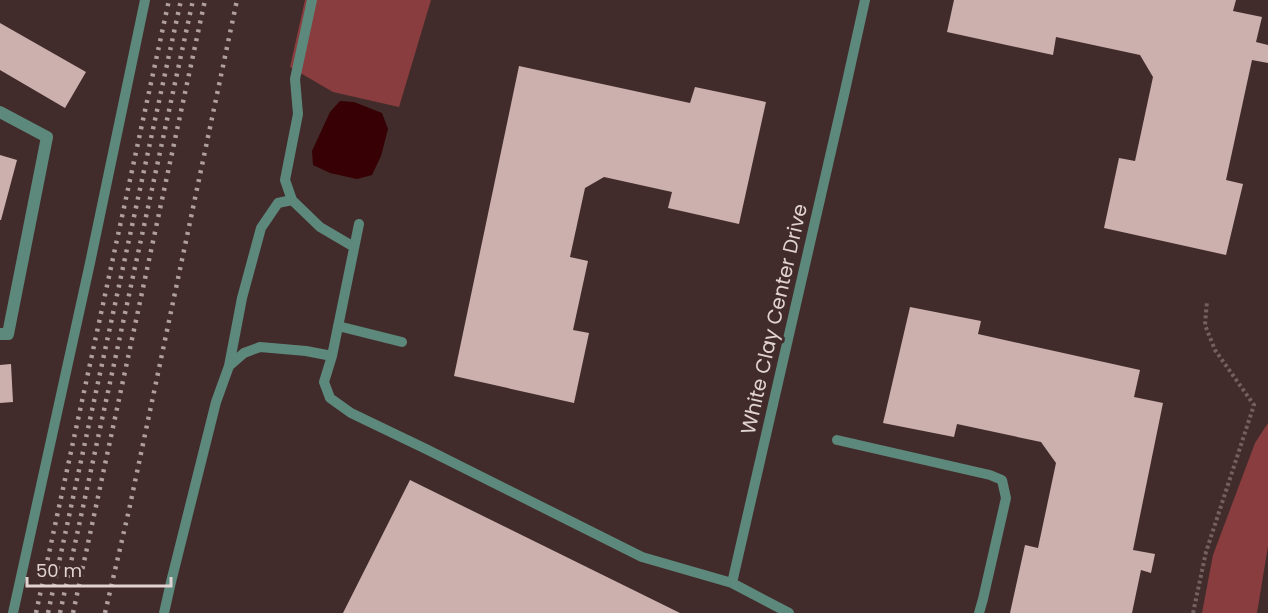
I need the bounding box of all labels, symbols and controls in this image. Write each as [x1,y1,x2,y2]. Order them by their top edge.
street label: White Clay Center Drive [734,201,814,437]
scale bar [27,550,171,588]
text: 50 m [36,558,82,583]

